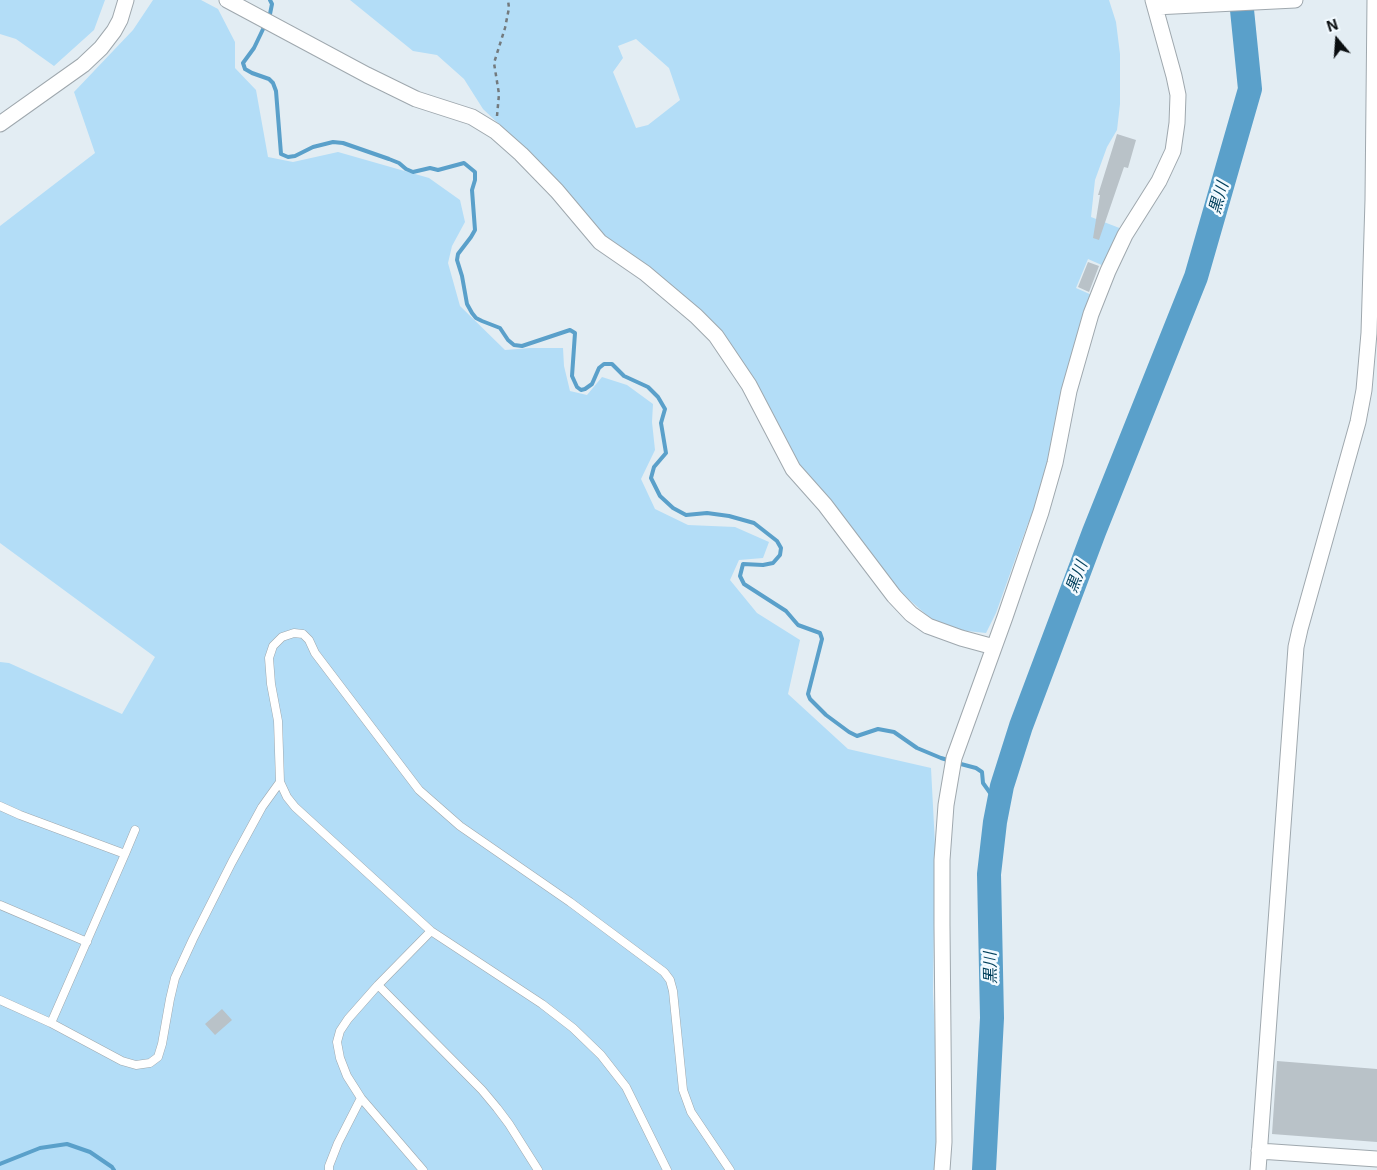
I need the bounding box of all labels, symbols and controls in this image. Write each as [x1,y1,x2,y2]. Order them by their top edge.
north arrow [1312,15,1362,65]
text: N [1325,16,1340,35]
water label: 黒川 [1205,180,1233,216]
water label: 黒川 [1062,559,1092,595]
water label: 黒川 [981,952,1001,984]

